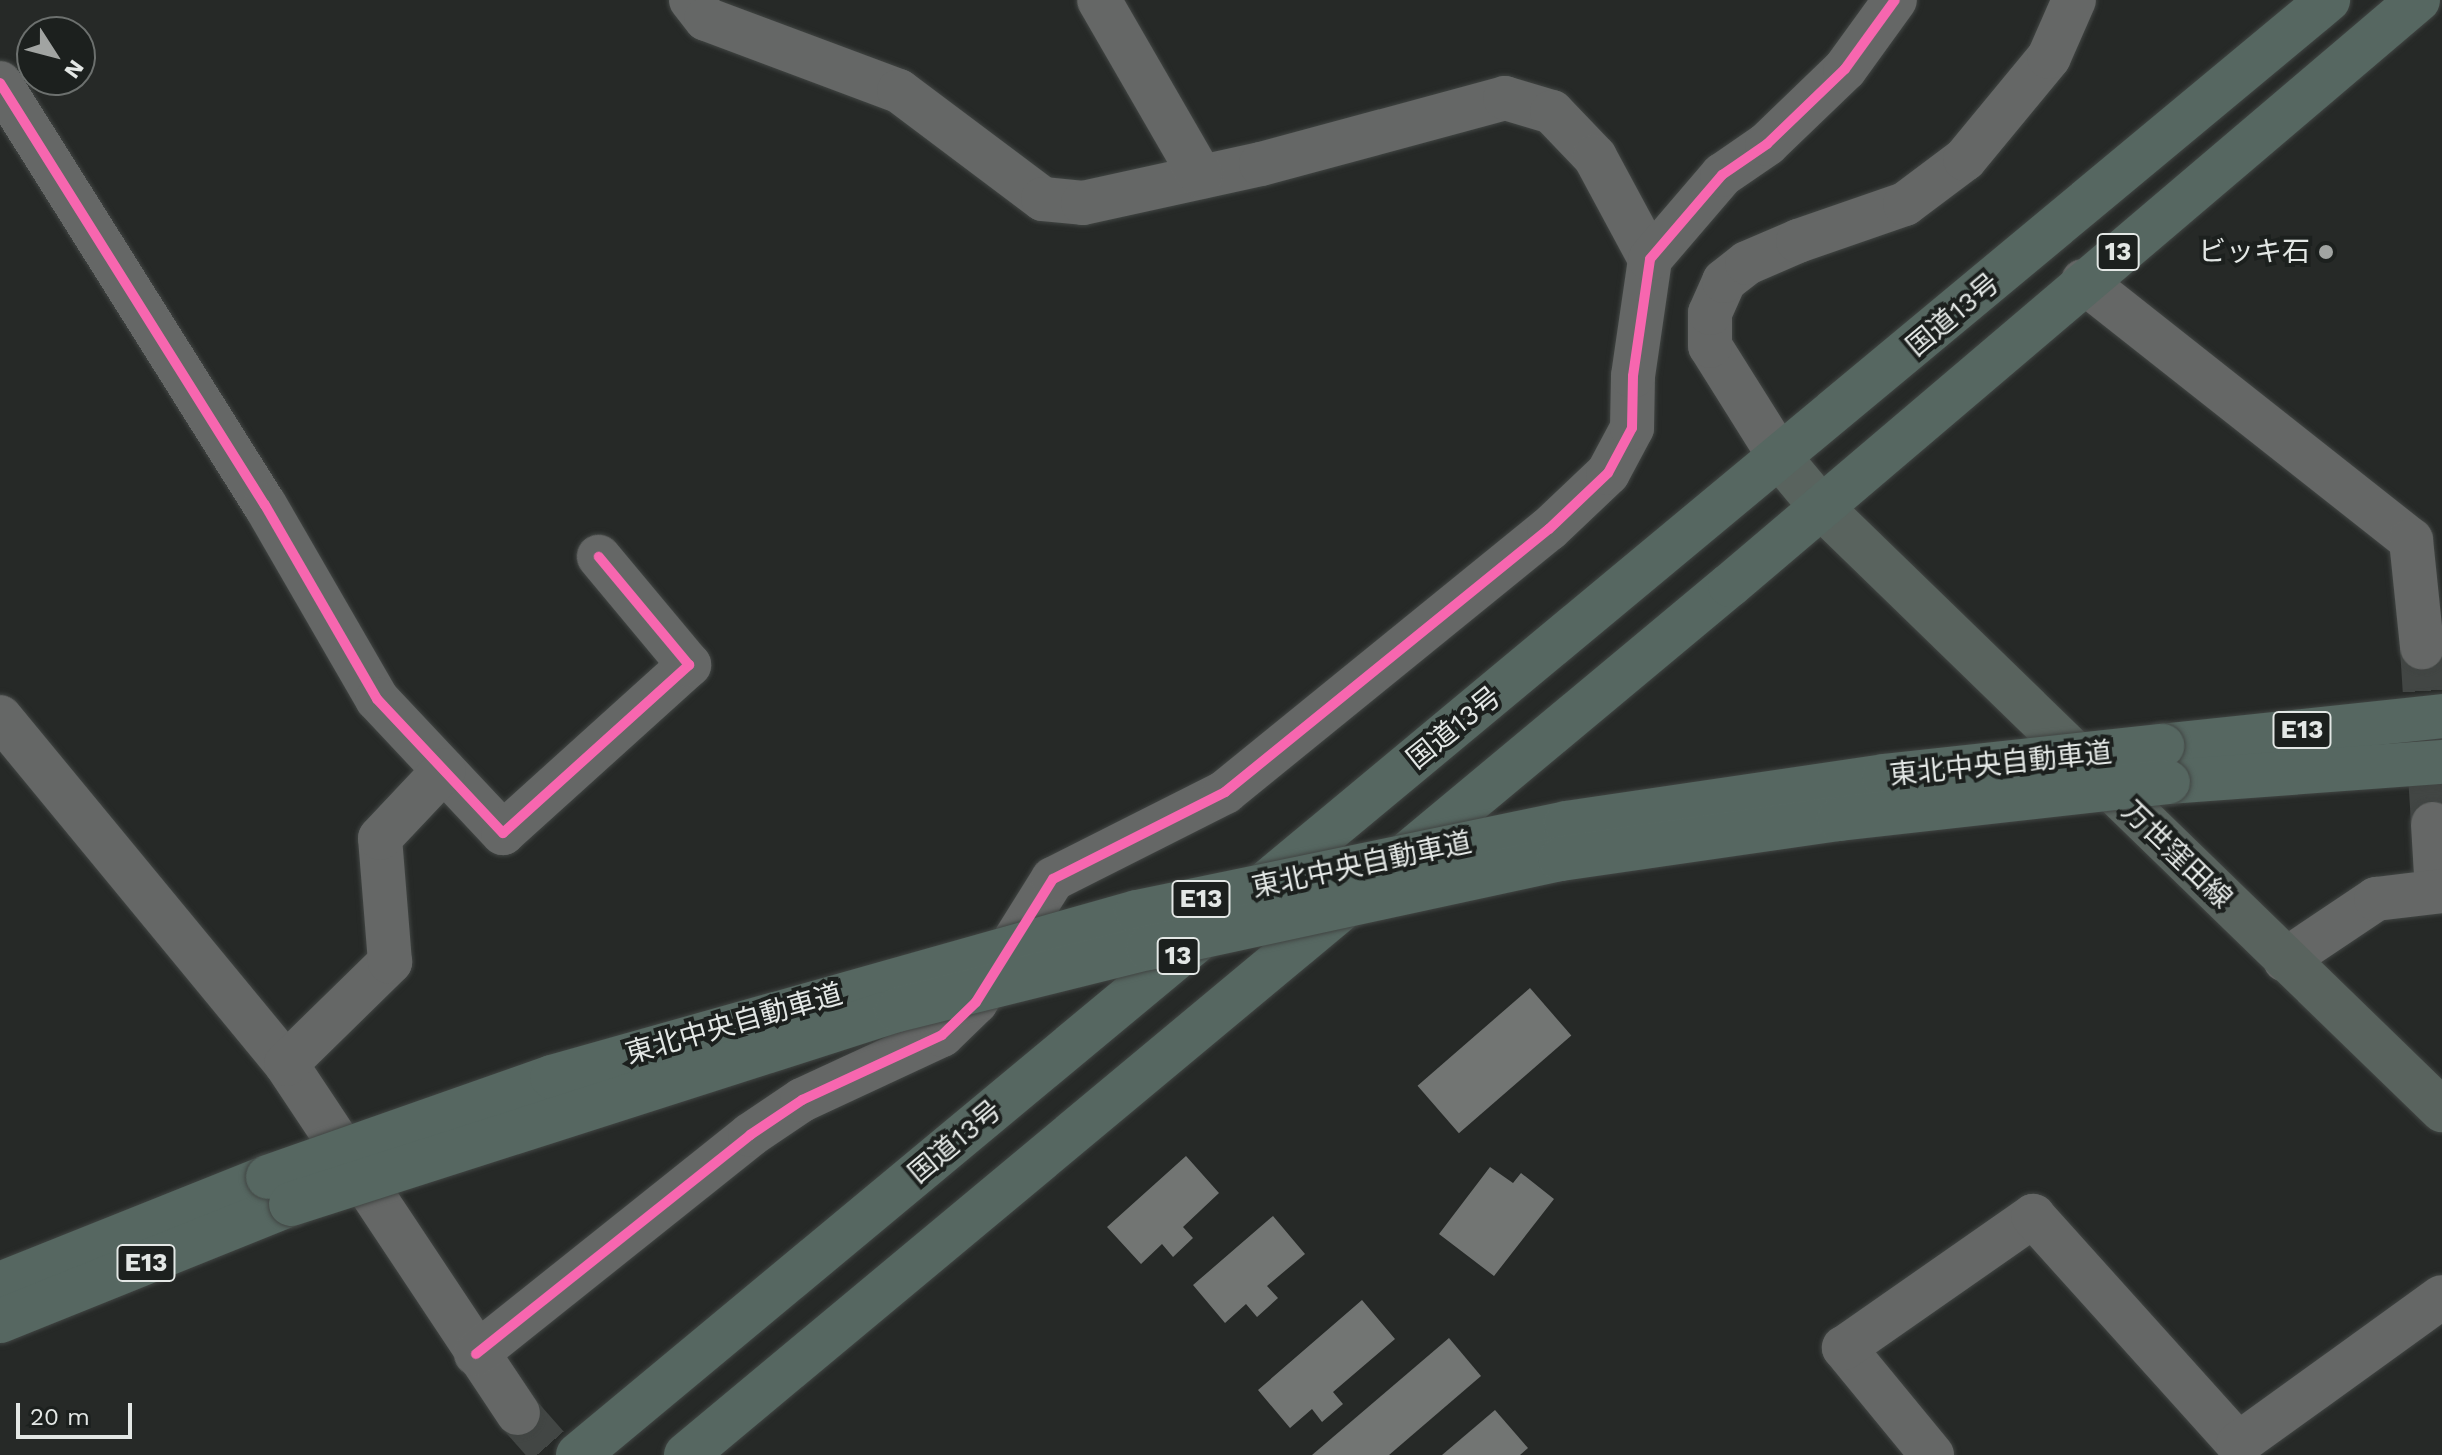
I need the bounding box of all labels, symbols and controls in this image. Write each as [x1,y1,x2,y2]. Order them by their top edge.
north arrow [16,16,96,96]
text: N [59,55,89,83]
road number: 13 [2096,230,2140,274]
place label: ビッキ石 [2198,235,2310,269]
marker: ビッキ石 [2317,243,2335,261]
street label: 国道13号 [1900,266,2006,364]
street label: 国道13号 [1400,680,1508,776]
road number: E13 [2272,708,2332,752]
street label: 東北中央自動車道 [1888,736,2114,792]
street label: 万世窪田線 [2115,794,2239,916]
street label: 東北中央自動車道 [1249,825,1475,905]
road number: E13 [1171,877,1231,921]
road number: 13 [1156,934,1200,978]
street label: 東北中央自動車道 [622,977,846,1071]
street label: 国道13号 [902,1093,1008,1191]
road number: E13 [116,1241,176,1285]
scale bar [20,1387,136,1437]
text: 20 m [30,1403,90,1431]

